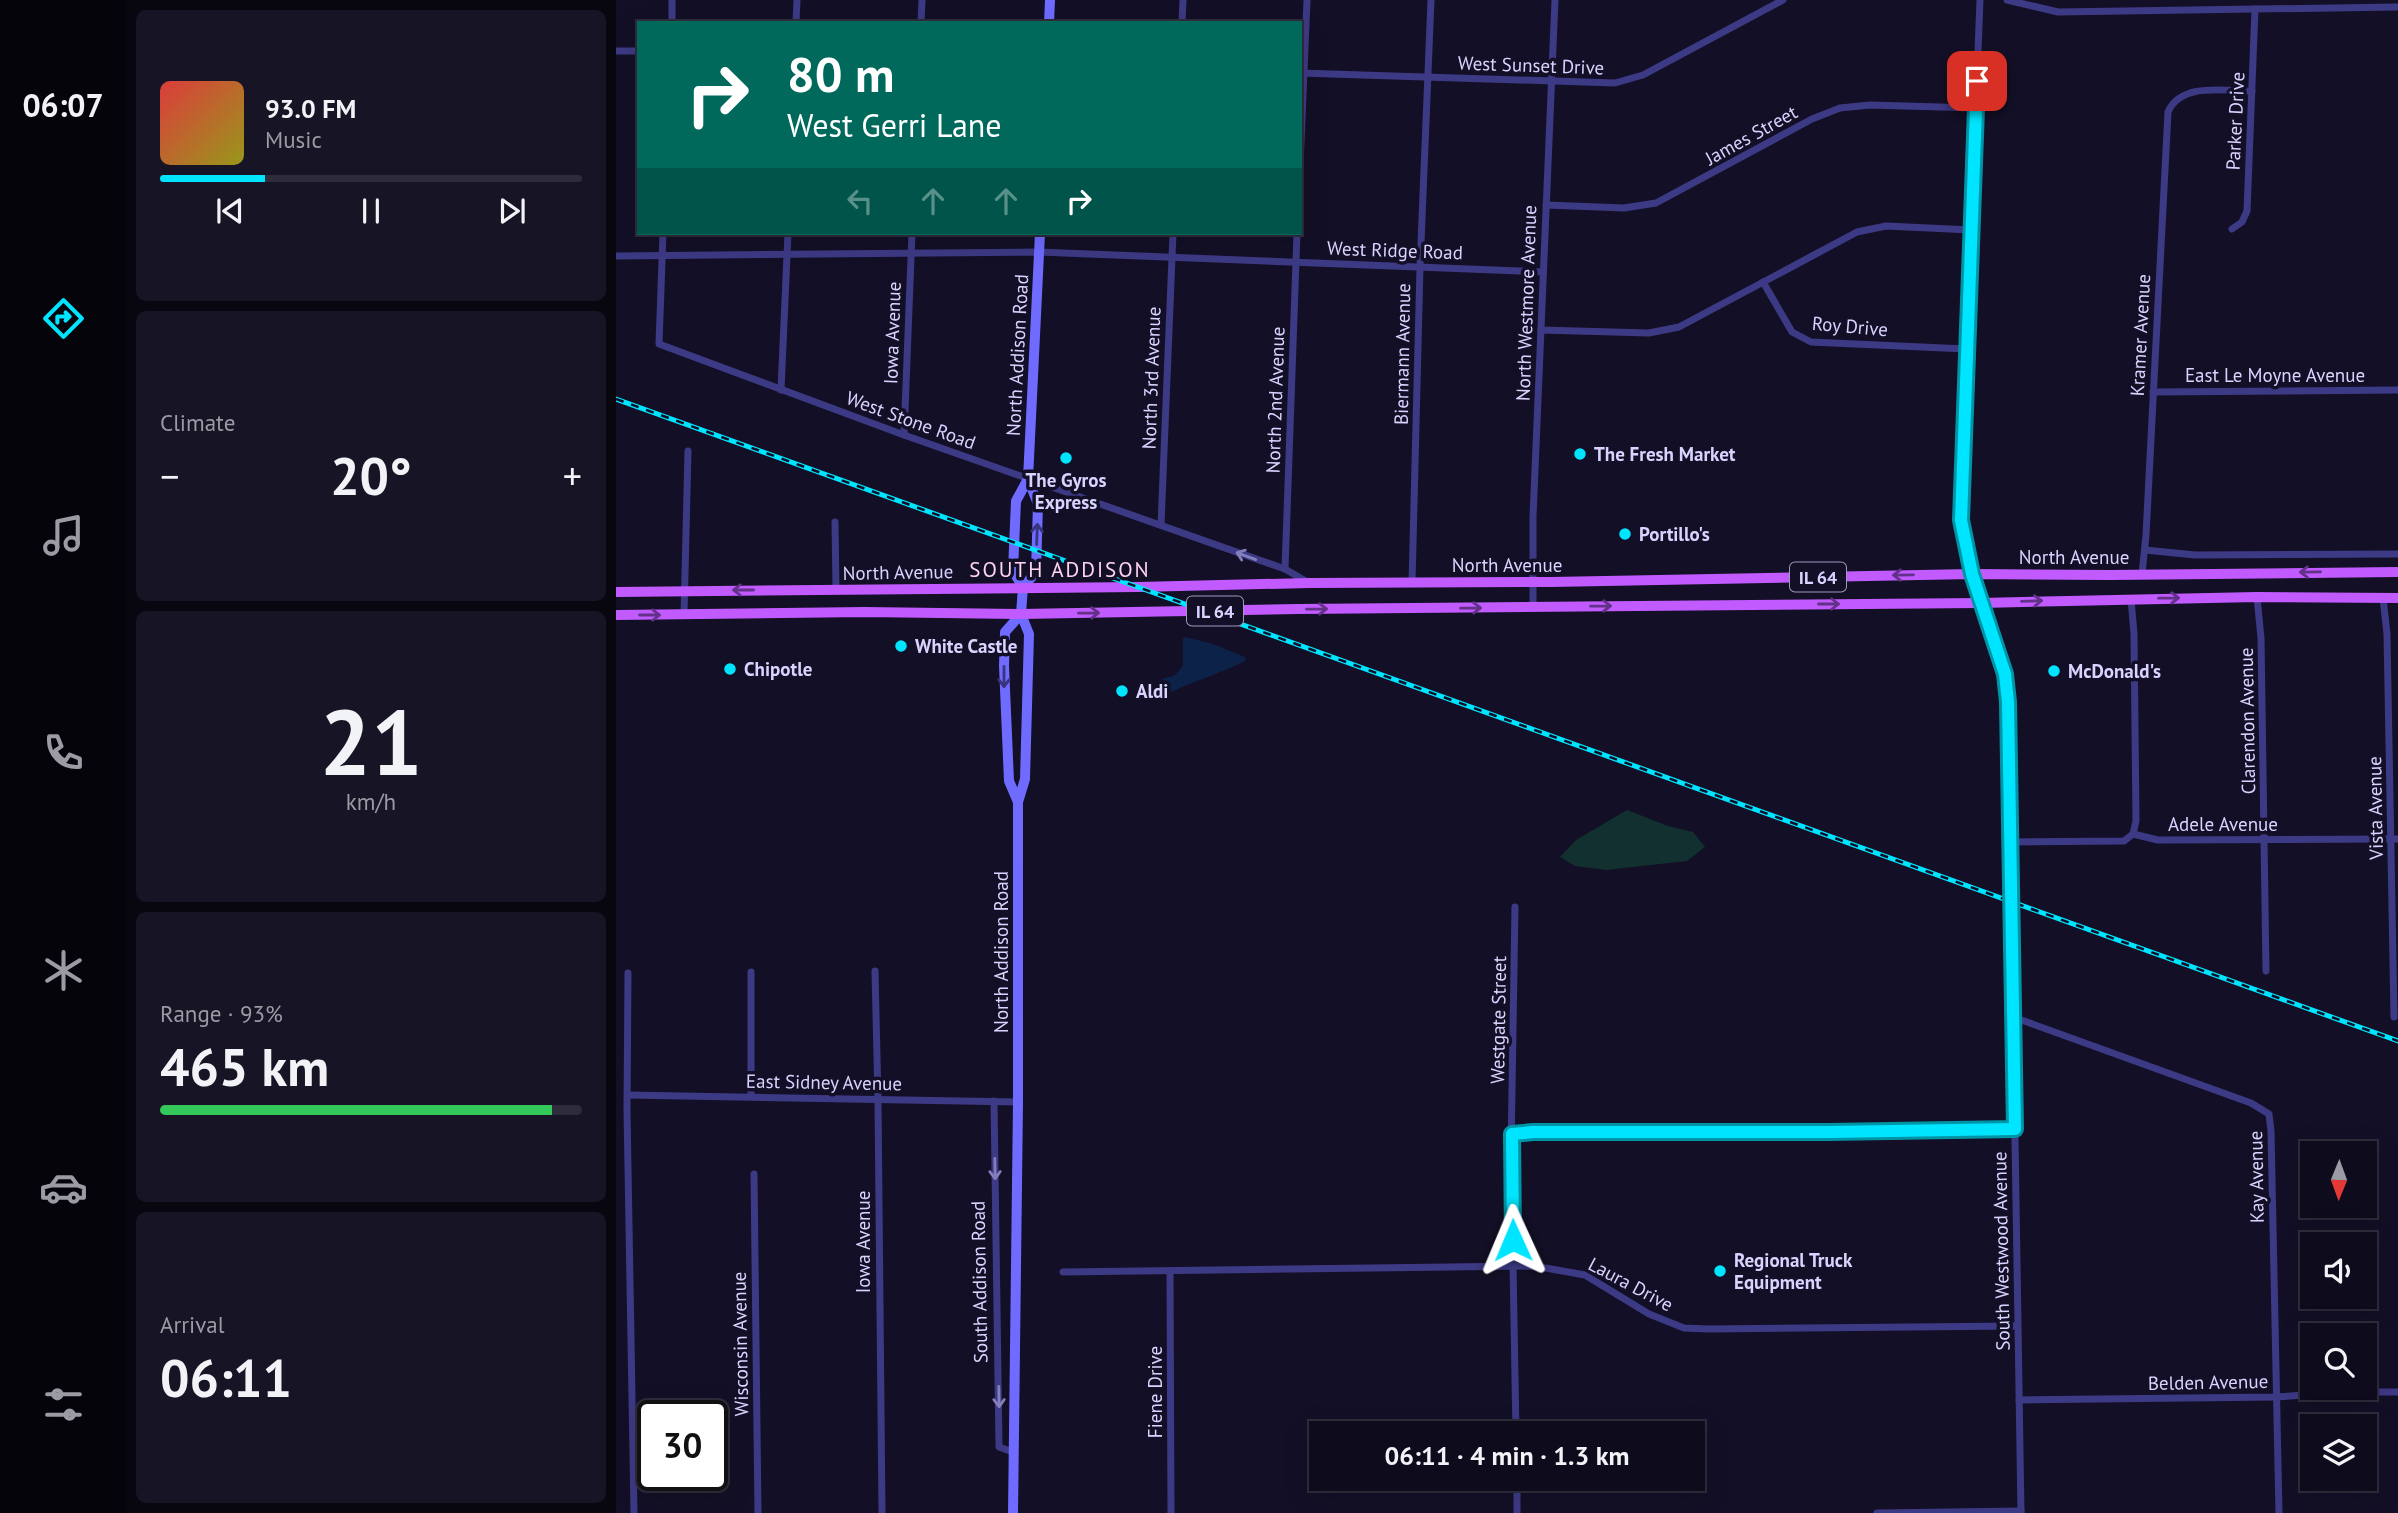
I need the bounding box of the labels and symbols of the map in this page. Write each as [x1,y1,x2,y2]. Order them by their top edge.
street label: West Sunset Drive [1457,50,1605,80]
pin [1947,51,2007,111]
street label: Parker Drive [2220,71,2250,171]
street label: James Street [1700,100,1802,171]
street label: North Westmore Avenue [1511,205,1541,401]
street label: West Ridge Road [1327,236,1463,264]
street label: Kramer Avenue [2125,273,2155,397]
street label: North Addison Road [1001,274,1033,436]
street label: Iowa Avenue [878,281,906,385]
street label: Biermann Avenue [1389,283,1415,425]
street label: North 3rd Avenue [1137,306,1165,450]
street label: Roy Drive [1811,311,1889,341]
street label: North 2nd Avenue [1260,326,1290,474]
street label: East Le Moyne Avenue [2185,363,2365,387]
street label: West Stone Road [843,385,979,455]
place label: The Fresh Market [1594,442,1736,466]
marker: The Fresh Market [1572,446,1588,462]
marker: The Gyros Express [1058,450,1074,466]
place label: The Gyros Express [1026,468,1106,514]
place label: Portillo's [1639,522,1710,546]
one-way arrow [1030,523,1044,546]
marker: Portillo's [1617,526,1633,542]
street label: North Avenue [2019,545,2129,569]
one-way arrow [1236,549,1258,562]
street label: North Avenue [1452,553,1562,577]
district label: SOUTH ADDISON [969,556,1151,583]
street label: North Avenue [842,559,954,585]
road number: IL 64 [1790,562,1846,592]
one-way arrow [2299,565,2322,579]
one-way arrow [1892,568,1915,582]
one-way arrow [732,583,755,597]
one-way arrow [2158,591,2181,605]
one-way arrow [2020,595,2043,608]
road number: IL 64 [1187,596,1243,626]
one-way arrow [1817,597,1840,611]
one-way arrow [1590,599,1613,613]
one-way arrow [1459,601,1482,614]
one-way arrow [1305,602,1328,616]
one-way arrow [1078,606,1101,620]
one-way arrow [638,608,661,622]
place label: White Castle [915,634,1017,658]
marker: White Castle [893,638,909,654]
street label: Clarendon Avenue [2234,647,2260,795]
place label: Chipotle [744,657,812,681]
place label: McDonald's [2068,659,2161,683]
marker: Chipotle [722,661,738,677]
marker: McDonald's [2046,663,2062,679]
one-way arrow [997,665,1011,688]
place label: Aldi [1136,679,1168,703]
marker: Aldi [1114,683,1130,699]
street label: Vista Avenue [2362,756,2388,861]
street label: Adele Avenue [2168,812,2278,836]
street label: North Addison Road [989,871,1013,1033]
street label: Westgate Street [1485,955,1511,1084]
street label: East Sidney Avenue [746,1069,902,1095]
street label: Kay Avenue [2243,1131,2269,1223]
north arrow [2300,1141,2376,1218]
street label: South Westwood Avenue [1987,1151,2015,1351]
one-way arrow [988,1157,1002,1180]
street label: Iowa Avenue [851,1191,875,1293]
street label: South Addison Road [966,1201,992,1363]
position arrow [1476,1203,1550,1277]
place label: Regional Truck Equipment [1734,1248,1853,1294]
street label: Laura Drive [1584,1252,1678,1316]
marker: Regional Truck Equipment [1712,1263,1728,1279]
street label: Wisconsin Avenue [727,1271,753,1417]
street label: Fiene Drive [1143,1346,1167,1438]
street label: Belden Avenue [2148,1369,2268,1395]
one-way arrow [992,1385,1005,1408]
speed limit sign: 30 [637,1400,728,1491]

